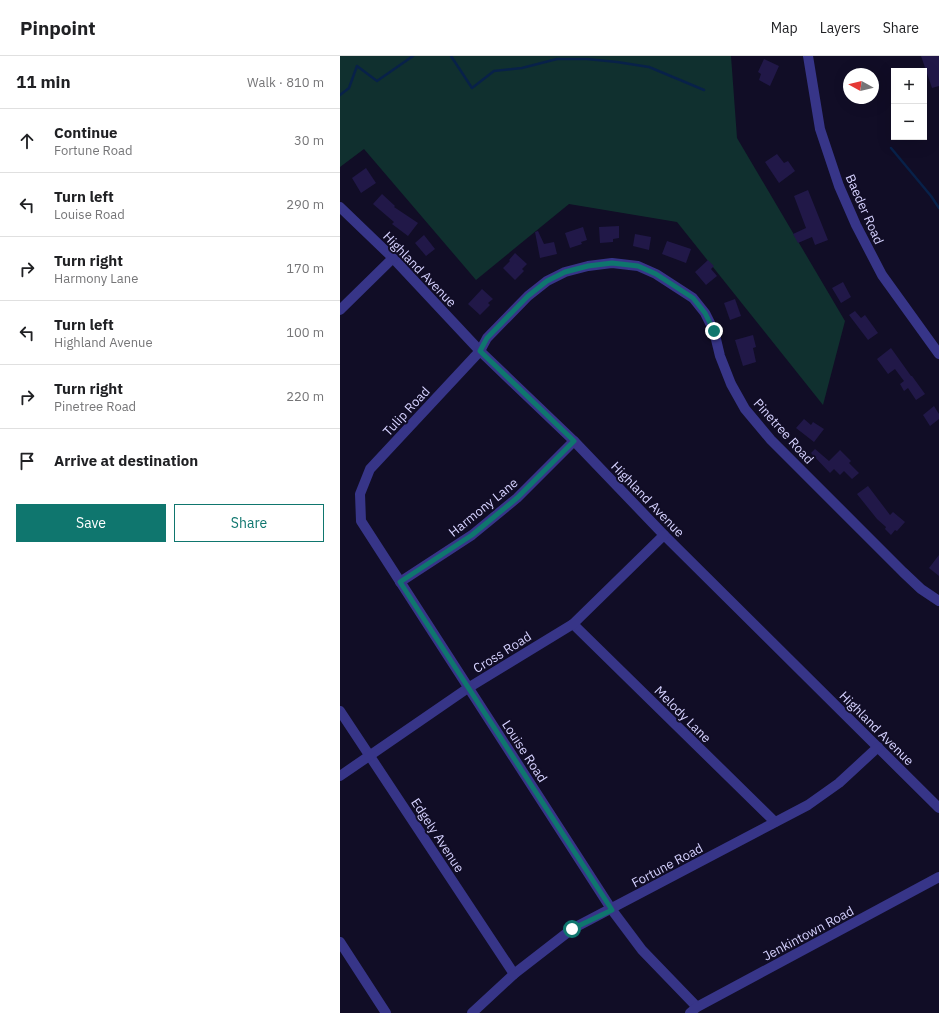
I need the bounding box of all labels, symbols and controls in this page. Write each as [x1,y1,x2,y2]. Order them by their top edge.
text: Pinpoint [20,16,96,40]
text: Map [771,19,798,37]
text: Layers [820,19,861,37]
text: Share [883,19,919,37]
north arrow [843,68,879,104]
map controls [891,68,927,140]
button: + [891,68,927,104]
text: 11 min [16,71,71,93]
text: Walk · 810 m [247,74,324,91]
button: − [891,104,927,140]
text: Continue [54,123,118,142]
icon: ahead [16,130,38,152]
text: 30 m [294,132,324,149]
text: Fortune Road [54,142,132,159]
street label: Baeder Road [842,171,888,247]
text: Turn left [54,187,114,206]
icon: left [16,194,38,216]
text: 290 m [286,196,324,213]
text: Louise Road [54,206,125,223]
street label: Highland Avenue [379,228,460,311]
text: Turn right [54,251,123,270]
icon: right [16,258,38,280]
text: 170 m [286,260,324,277]
text: Harmony Lane [54,270,138,287]
text: Turn left [54,315,114,334]
icon: left [16,322,38,344]
route end [705,322,723,340]
text: 100 m [286,324,324,341]
text: Highland Avenue [54,334,153,351]
text: Turn right [54,379,123,398]
street label: Tulip Road [379,383,434,440]
icon: right [16,386,38,408]
text: 220 m [286,388,324,405]
street label: Pinetree Road [750,395,817,468]
text: Pinetree Road [54,398,136,415]
icon: arrive [16,450,38,472]
text: Arrive at destination [54,451,198,470]
street label: Highland Avenue [607,458,688,541]
street label: Harmony Lane [445,474,521,541]
button: Save [16,504,166,542]
button: Share [174,504,324,542]
street label: Cross Road [470,628,535,677]
street label: Melody Lane [651,682,715,746]
street label: Highland Avenue [836,687,918,769]
street label: Louise Road [498,717,551,786]
street label: Edgely Avenue [407,795,468,876]
street label: Fortune Road [629,840,706,891]
street label: Jenkintown Road [760,902,857,965]
route start [563,920,581,938]

